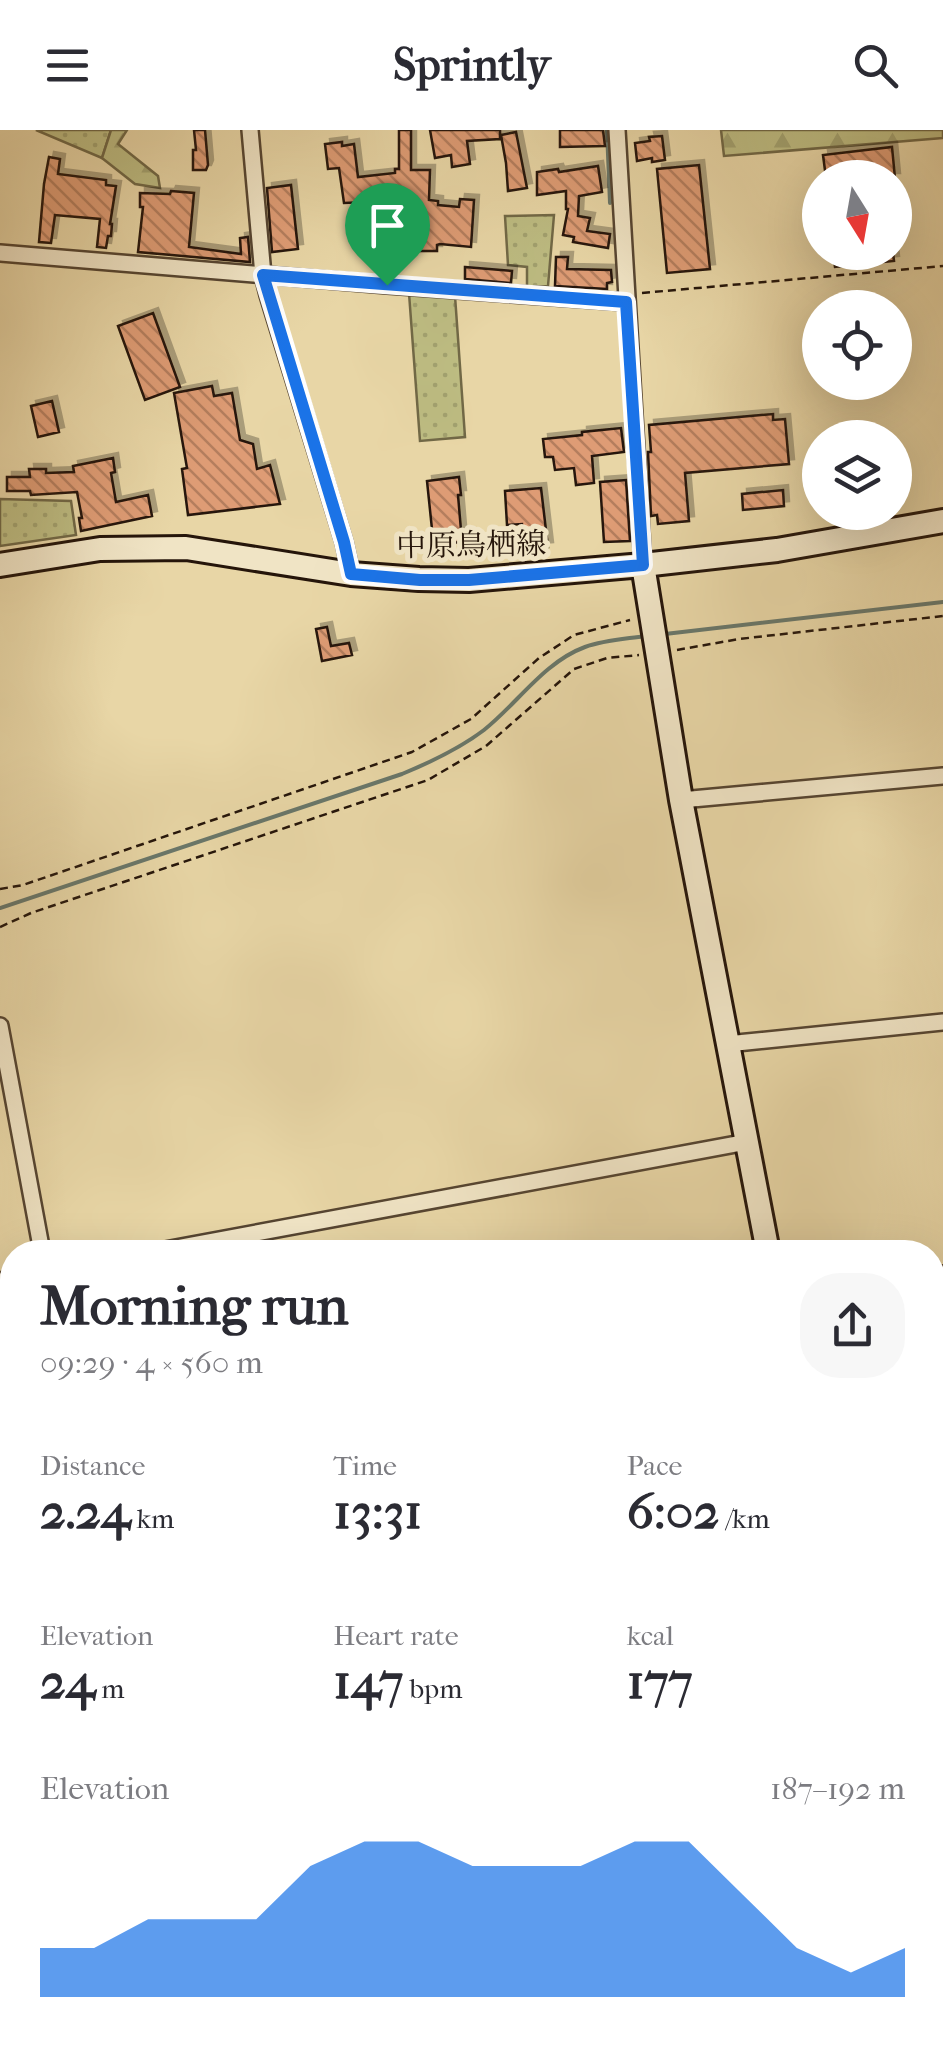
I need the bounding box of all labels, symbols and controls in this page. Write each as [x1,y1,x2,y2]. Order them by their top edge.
icon: menu [40,38,95,93]
icon: search [848,38,903,93]
text: Sprintly [393,39,550,92]
north arrow [802,160,912,270]
map controls [802,160,912,530]
pin [345,183,430,286]
icon: arrive [360,198,415,253]
button: locate [802,290,912,400]
button: layers [802,420,912,530]
street label: 中原鳥栖線 [396,527,546,564]
button: share [800,1273,905,1378]
text: Morning run [40,1274,348,1338]
text: 09:29 · 4 × 560 m [40,1344,263,1381]
text: Distance [40,1449,145,1482]
text: Time [333,1449,397,1482]
text: Pace [627,1449,682,1482]
text: 2.24 [40,1482,131,1541]
text: 13:31 [333,1482,422,1541]
text: 6:02 [627,1482,719,1541]
text: km [131,1502,174,1535]
text: /km [719,1502,770,1535]
text: Elevation [40,1619,153,1652]
text: Heart rate [333,1619,459,1652]
text: kcal [627,1619,674,1652]
text: 24 [40,1652,95,1711]
text: 147 [333,1652,403,1711]
text: 177 [627,1652,693,1711]
text: m [95,1672,125,1705]
text: bpm [403,1672,462,1705]
text: Elevation [40,1770,169,1807]
text: 187–192 m [770,1770,905,1807]

